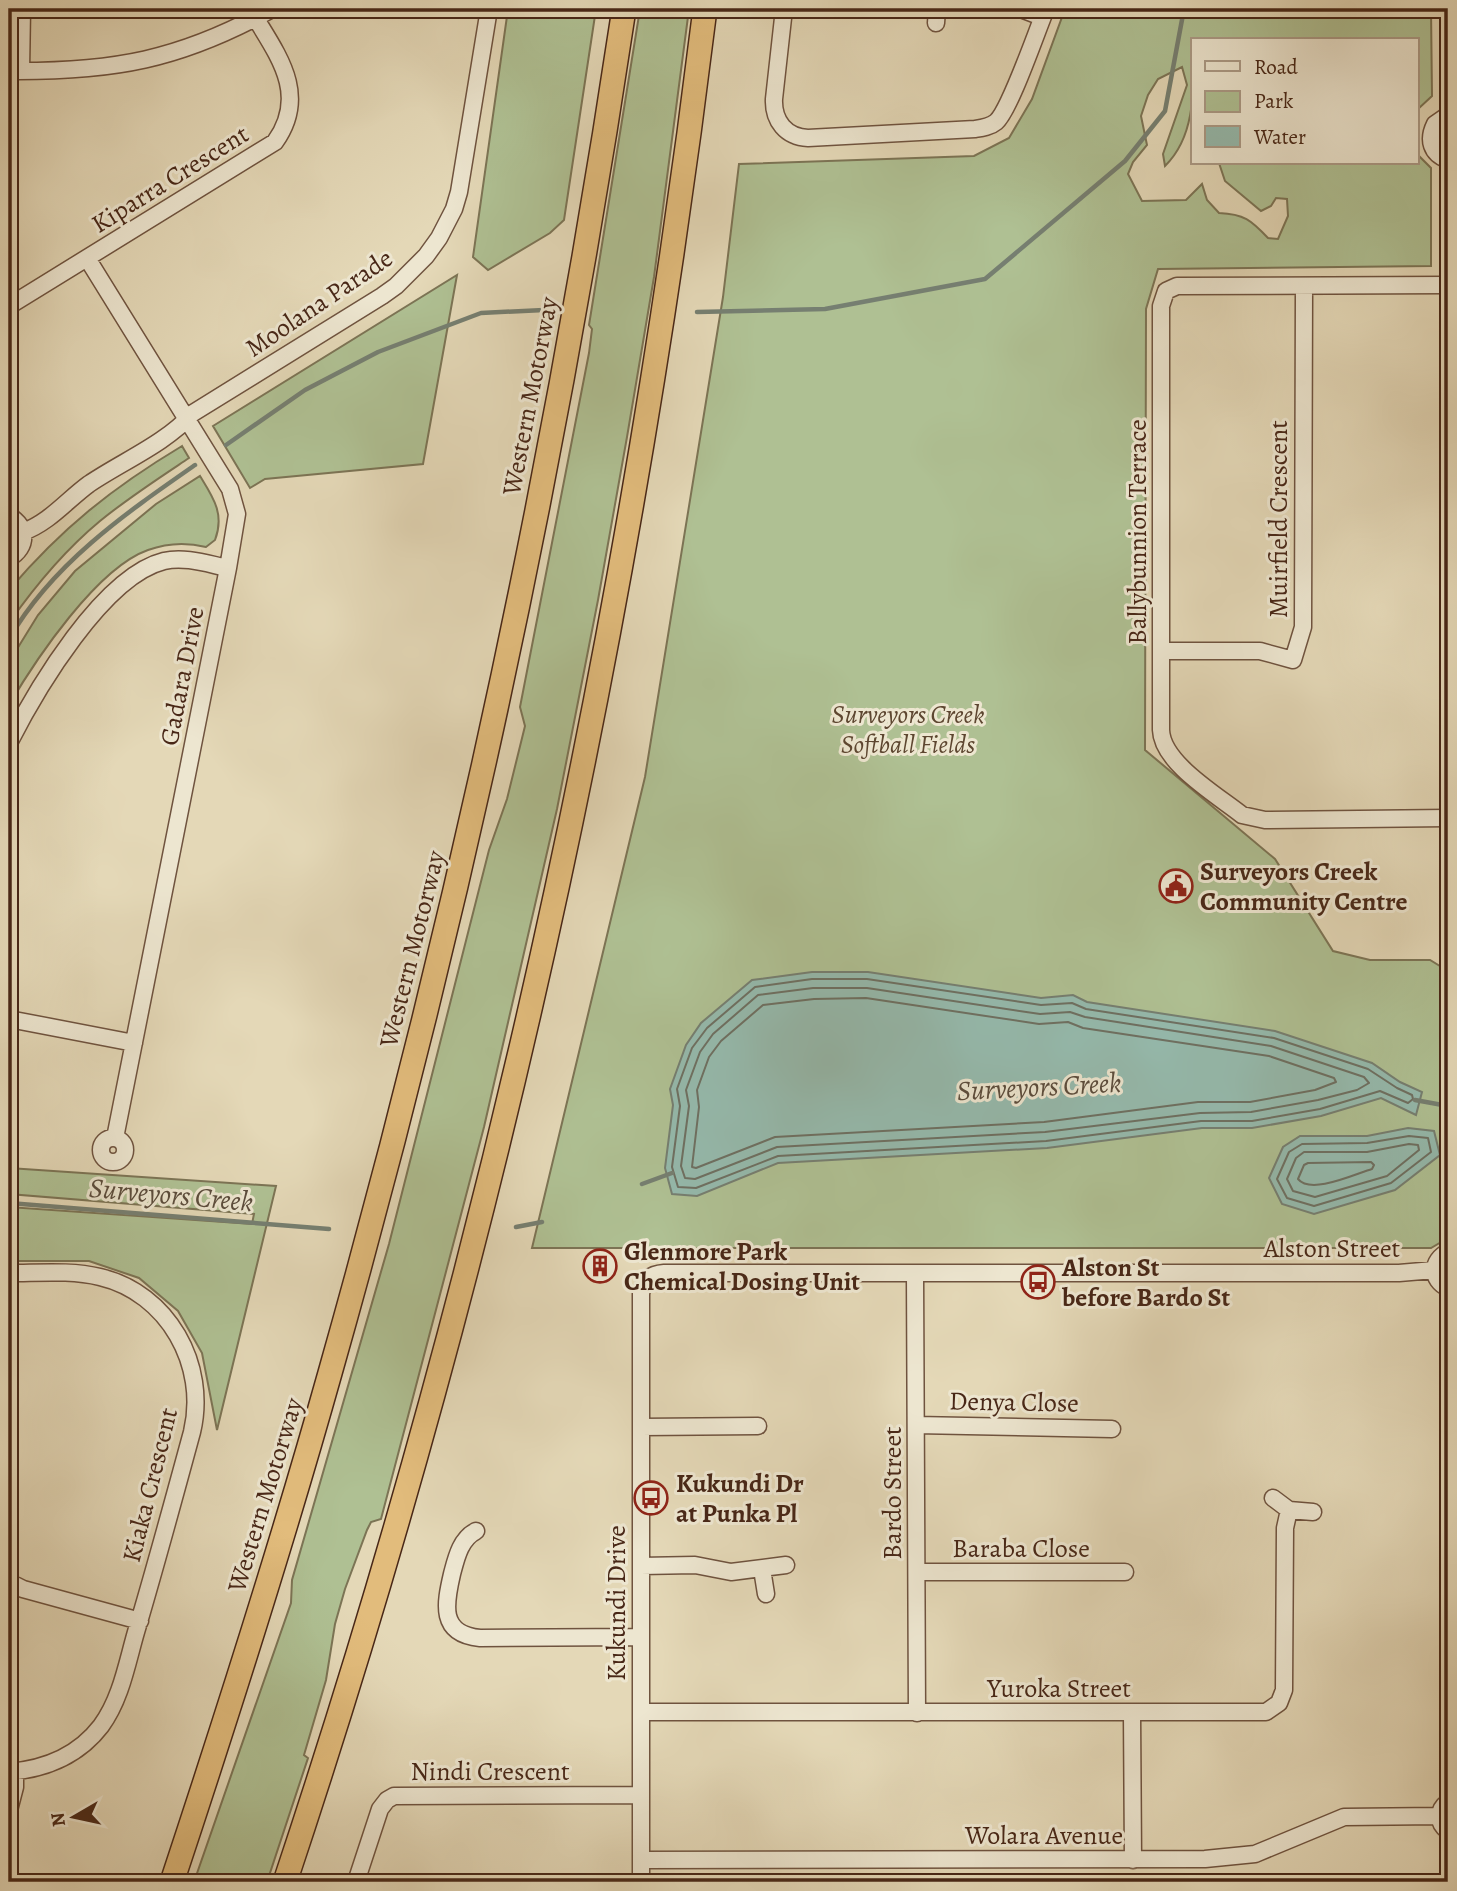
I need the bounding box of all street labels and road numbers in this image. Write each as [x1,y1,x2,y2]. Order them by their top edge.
street label: Kiparra Crescent [85,116,256,241]
street label: Moolana Parade [238,241,400,365]
street label: Western Motorway [493,293,566,499]
street label: Ballybunnion Terrace [1120,419,1155,645]
street label: Muirfield Crescent [1261,420,1296,618]
street label: Gadara Drive [151,604,213,748]
street label: Western Motorway [370,847,453,1052]
street label: Alston Street [1263,1231,1401,1266]
street label: Denya Close [949,1383,1079,1421]
street label: Western Motorway [219,1393,311,1597]
street label: Kiaka Crescent [114,1404,186,1566]
street label: Bardo Street [875,1426,910,1560]
street label: Kukundi Drive [599,1525,634,1681]
street label: Baraba Close [952,1531,1090,1566]
street label: Yuroka Street [986,1671,1131,1706]
street label: Nindi Crescent [410,1754,570,1789]
street label: Wolara Avenue [964,1818,1123,1853]

